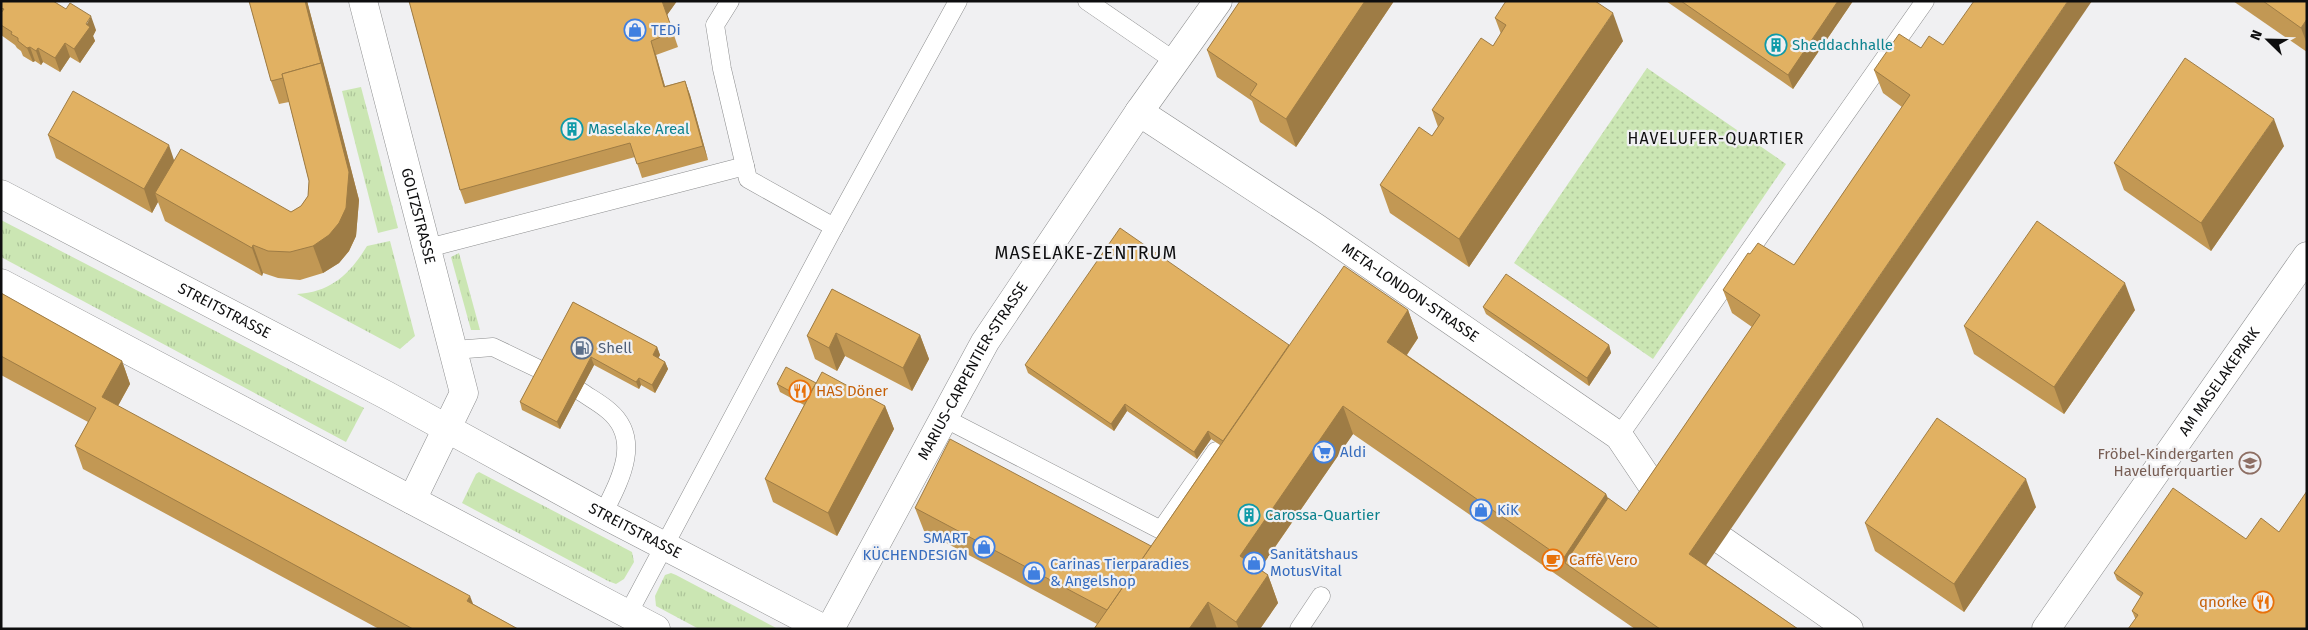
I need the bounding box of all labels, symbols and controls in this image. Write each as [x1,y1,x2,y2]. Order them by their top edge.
north arrow [2243,15,2293,65]
shop icon: TEDi [623,18,647,42]
place label: TEDi [651,21,681,39]
text: N [2247,28,2266,43]
building icon: Sheddachhalle [1764,33,1788,57]
place label: Sheddachhalle [1792,36,1893,54]
building icon: Maselake Areal [560,117,584,141]
place label: Maselake Areal [588,120,690,138]
district label: HAVELUFER-QUARTIER [1628,129,1804,148]
street label: GOLTZSTRASSE [397,166,439,266]
street label: META-LONDON-STRASSE [1339,239,1482,346]
district label: MASELAKE-ZENTRUM [995,242,1177,264]
street label: STREITSTRASSE [175,279,274,342]
street label: MARIUS-CARPENTIER-STRASSE [914,279,1032,463]
street label: AM MASELAKEPARK [2175,324,2263,439]
fuel station icon: Shell [570,336,594,360]
place label: Shell [598,339,633,357]
restaurant icon: HAS Döner [788,379,812,403]
place label: HAS Döner [816,382,888,400]
supermarket icon: Aldi [1312,440,1336,464]
place label: Aldi [1340,443,1366,461]
place label: Fröbel-Kindergarten Haveluferquartier [2097,445,2234,480]
school or university icon: Fröbel-Kindergarten Haveluferquartier [2238,451,2262,475]
shop icon: KiK [1469,498,1493,522]
street label: STREITSTRASSE [586,499,685,562]
place label: KiK [1497,501,1519,519]
building icon: Carossa-Quartier [1237,503,1261,527]
place label: Carossa-Quartier [1265,506,1380,524]
place label: SMART KÜCHENDESIGN [863,529,968,564]
shop icon: SMART KÜCHENDESIGN [972,535,996,559]
place label: Sanitätshaus MotusVital [1270,545,1358,580]
cafe icon: Caffè Vero [1541,548,1565,572]
shop icon: Sanitätshaus MotusVital [1242,551,1266,575]
place label: Caffè Vero [1569,551,1638,569]
place label: Carinas Tierparadies & Angelshop [1050,555,1189,590]
shop icon: Carinas Tierparadies & Angelshop [1022,561,1046,585]
restaurant icon: qnorke [2251,590,2275,614]
place label: qnorke [2199,593,2247,611]

